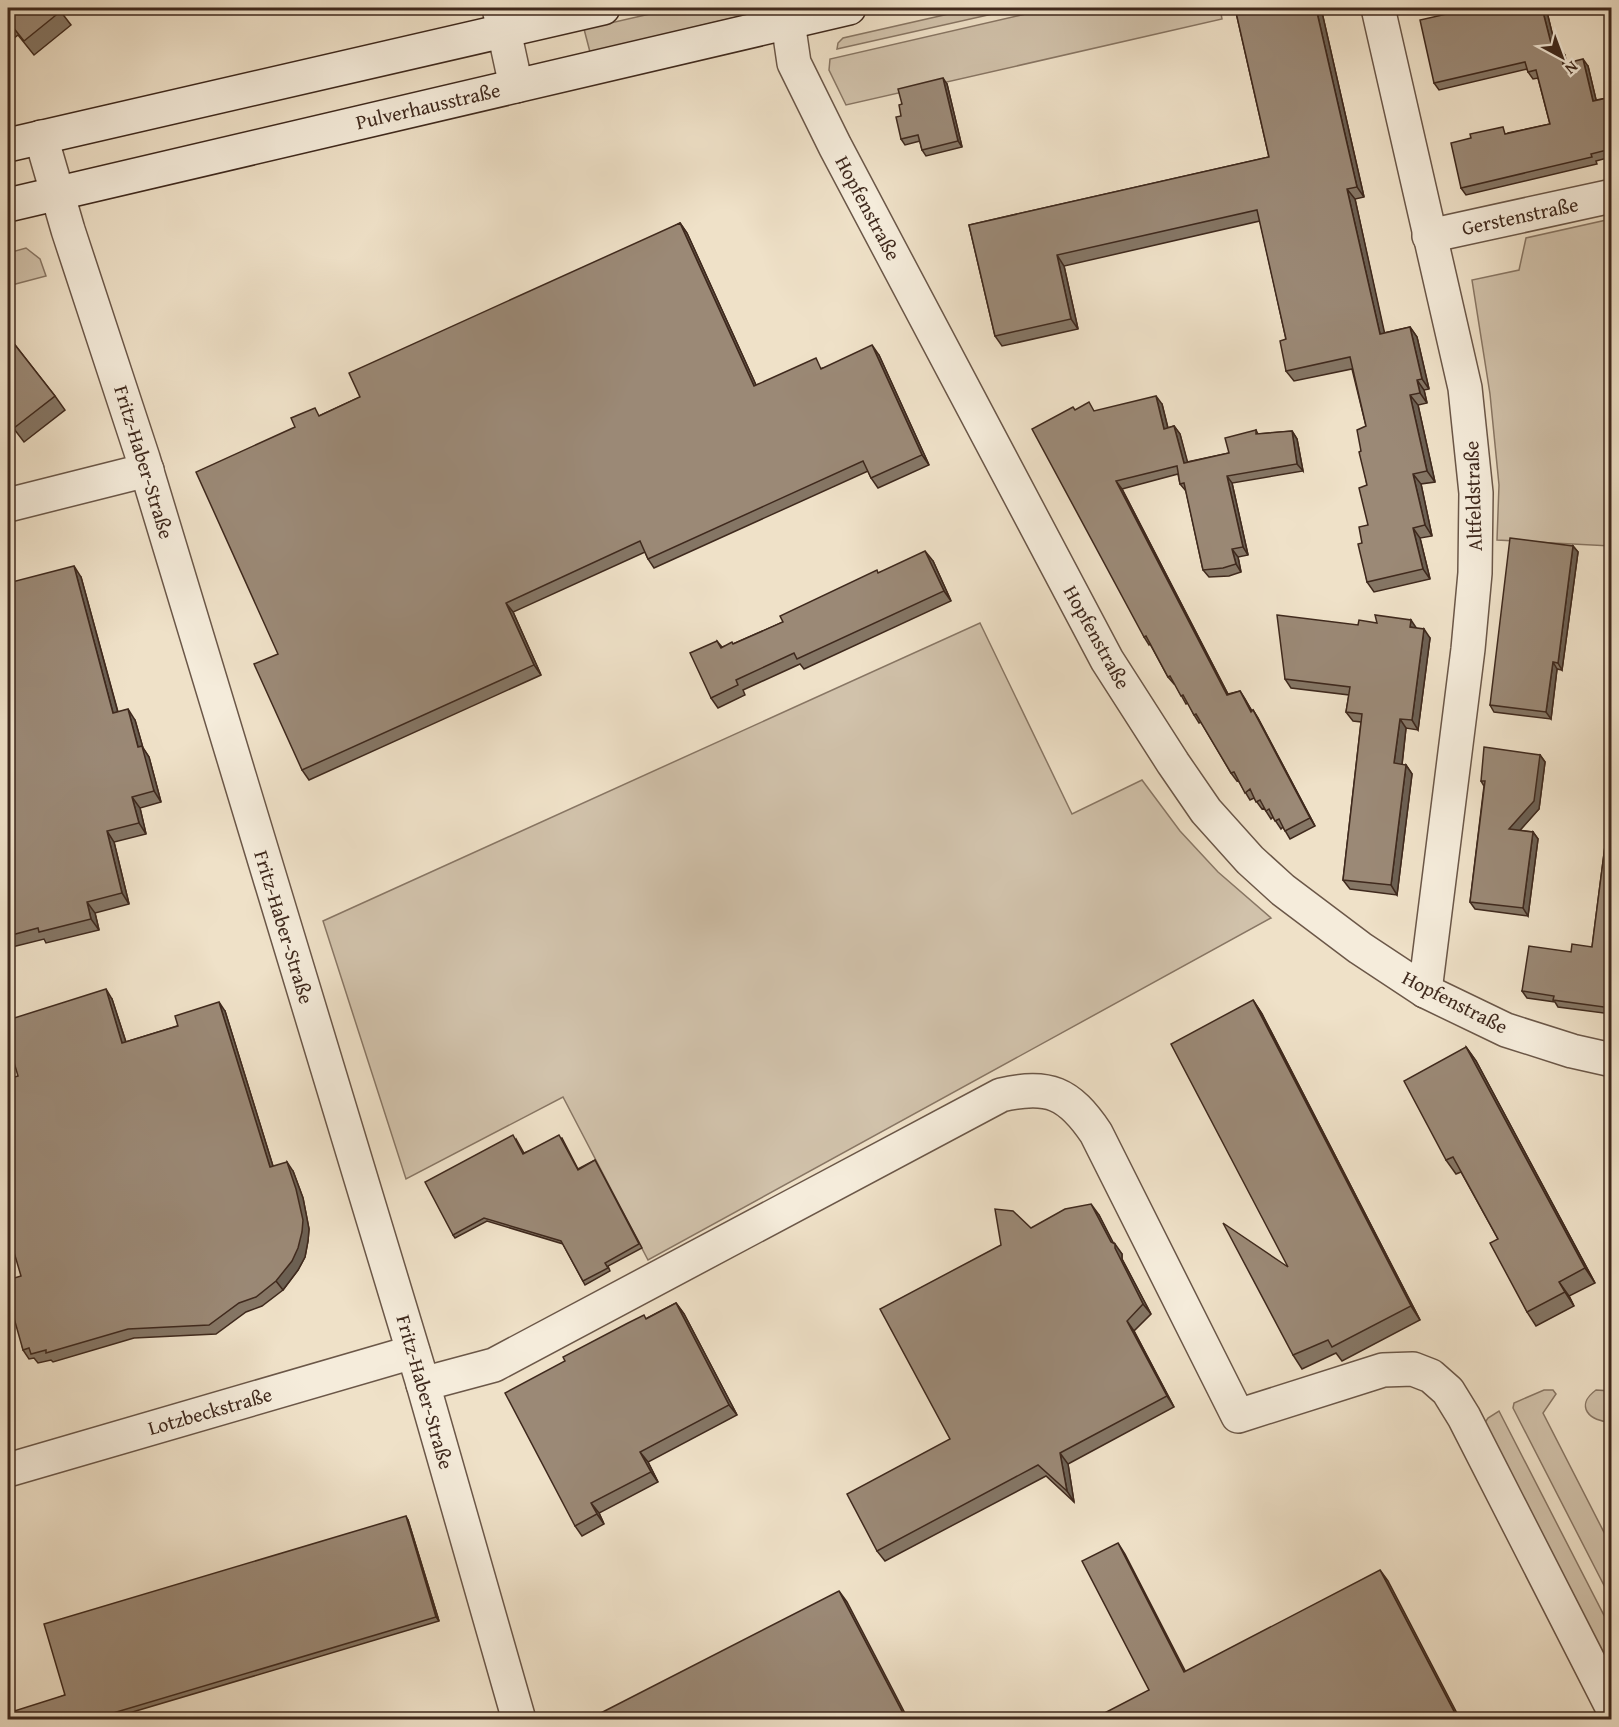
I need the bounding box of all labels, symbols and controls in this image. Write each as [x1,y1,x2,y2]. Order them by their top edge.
north arrow [1532,27,1592,87]
text: N [1560,56,1584,81]
street label: Pulverhausstraße [353,75,503,136]
street label: Hopfenstraße [829,150,908,265]
street label: Gerstenstraße [1459,189,1581,242]
street label: Fritz-Haber-Straße [107,381,182,542]
street label: Altfeldstraße [1456,440,1489,552]
street label: Hopfenstraße [1057,579,1138,694]
street label: Fritz-Haber-Straße [247,846,322,1007]
street label: Hopfenstraße [1397,963,1513,1041]
street label: Fritz-Haber-Straße [390,1311,461,1472]
street label: Lotzbeckstraße [144,1379,275,1442]

